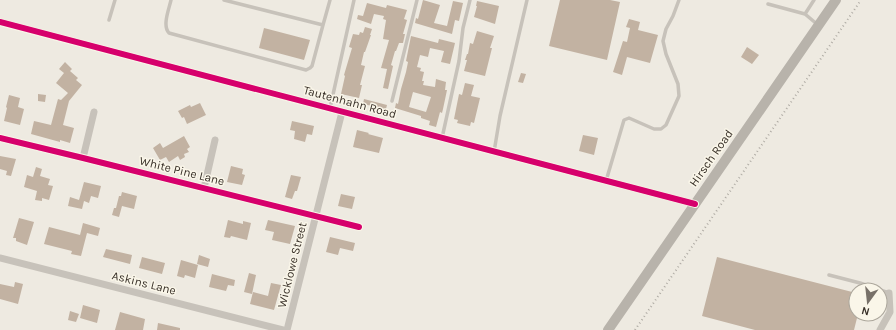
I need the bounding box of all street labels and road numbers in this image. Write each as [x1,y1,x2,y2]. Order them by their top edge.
street label: Tautenhahn Road [302,83,398,121]
street label: Hirsch Road [686,127,736,189]
street label: White Pine Lane [138,154,226,188]
street label: Wicklowe Street [275,220,310,309]
street label: Askins Lane [110,268,178,298]

